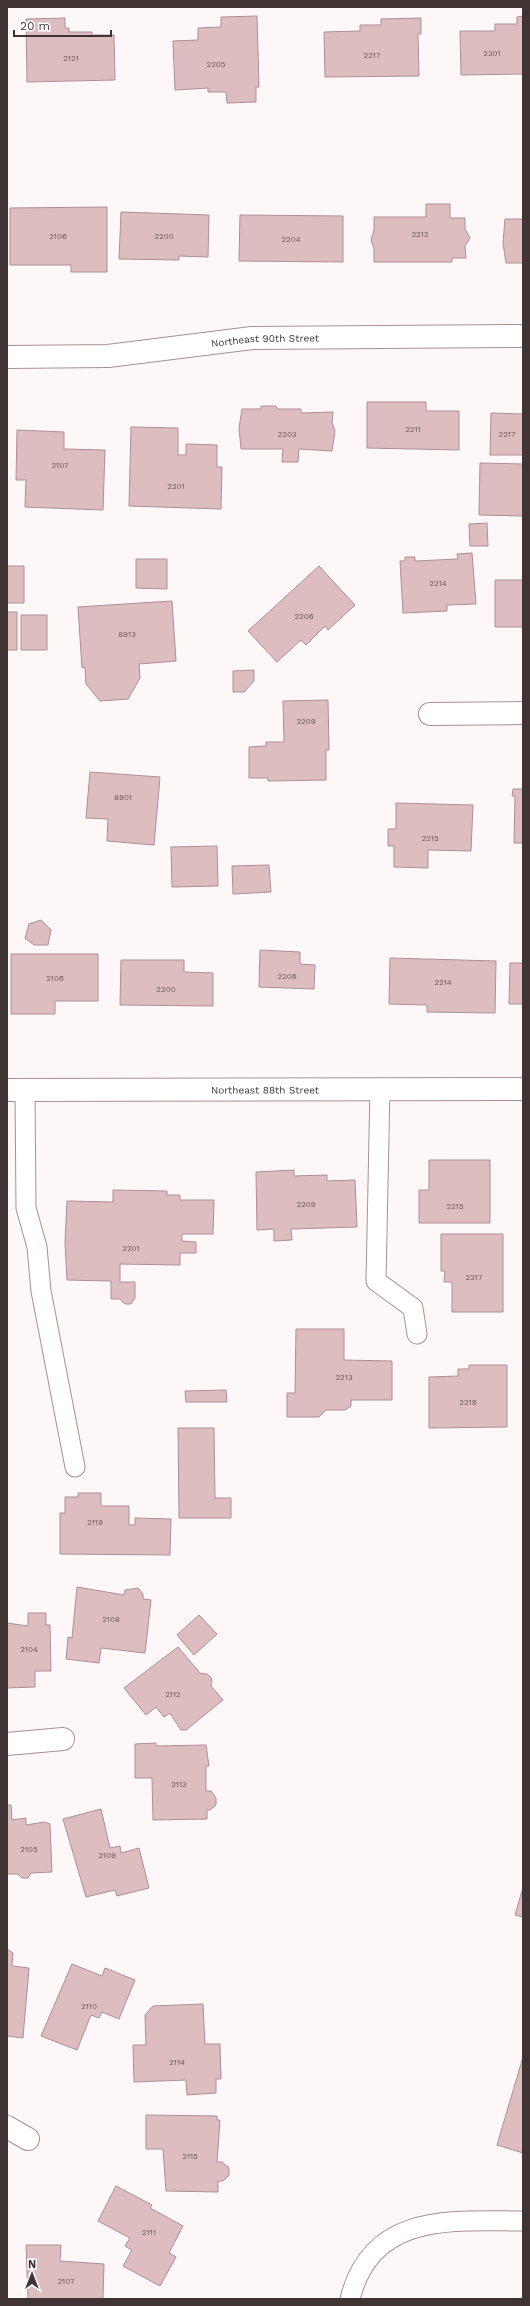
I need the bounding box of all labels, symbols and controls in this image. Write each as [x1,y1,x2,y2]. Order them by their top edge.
scale bar [14,12,111,38]
text: 20 m [20,19,50,33]
house number: 2301 [483,49,501,58]
house number: 2217 [364,51,381,60]
house number: 2121 [63,54,79,63]
house number: 2205 [207,60,226,69]
house number: 2212 [411,230,429,239]
house number: 2106 [49,232,67,241]
house number: 2200 [154,232,174,241]
house number: 2204 [281,235,301,244]
street label: Northeast 90th Street [210,333,320,349]
house number: 2211 [405,425,421,434]
house number: 2203 [278,430,297,439]
house number: 2217 [499,430,516,439]
house number: 2107 [51,461,69,470]
house number: 2201 [167,482,185,491]
house number: 2214 [429,579,447,588]
house number: 2206 [294,612,314,621]
house number: 8913 [118,630,136,639]
house number: 2209 [296,717,316,726]
house number: 8901 [114,793,132,802]
house number: 2215 [421,834,439,843]
house number: 2206 [277,972,297,981]
house number: 2106 [46,974,64,983]
house number: 2214 [434,978,452,987]
house number: 2200 [156,985,176,994]
street label: Northeast 88th Street [211,1084,320,1096]
house number: 2209 [296,1200,316,1209]
house number: 2215 [446,1202,464,1211]
house number: 2201 [122,1244,140,1253]
house number: 2217 [466,1273,483,1282]
house number: 2213 [335,1373,353,1382]
house number: 2219 [459,1398,477,1407]
house number: 2119 [87,1518,103,1527]
house number: 2108 [102,1615,120,1624]
house number: 2104 [20,1645,38,1654]
house number: 2112 [165,1690,181,1699]
house number: 2113 [171,1780,187,1789]
house number: 2105 [20,1845,38,1854]
house number: 2109 [98,1851,116,1860]
house number: 2110 [81,2002,97,2011]
house number: 2114 [169,2058,185,2067]
house number: 2115 [182,2152,198,2161]
house number: 2111 [142,2228,156,2237]
north arrow [12,2254,52,2294]
text: N [28,2258,36,2271]
house number: 2107 [57,2277,75,2286]

